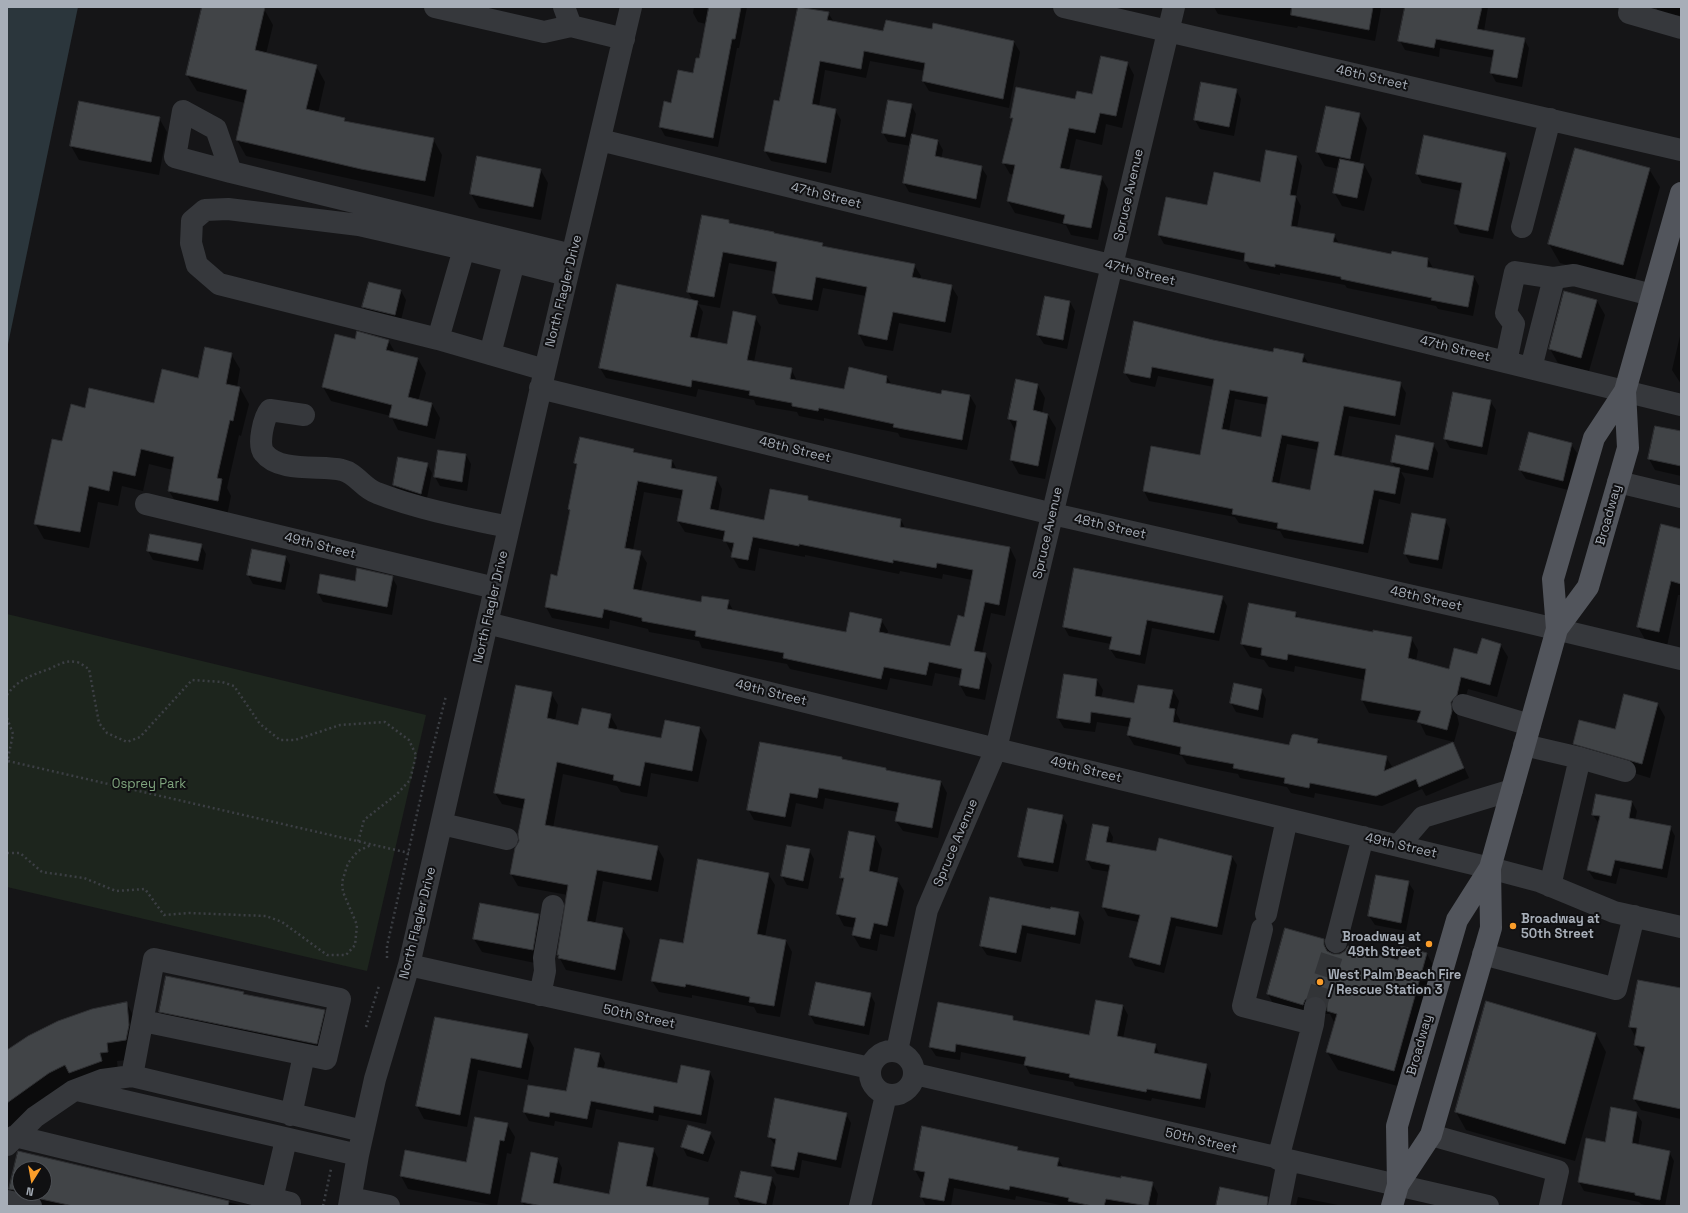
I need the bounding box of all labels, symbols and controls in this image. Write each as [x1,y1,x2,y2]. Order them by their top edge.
street label: 46th Street [1335,62,1409,94]
street label: Spruce Avenue [1111,147,1147,243]
street label: 47th Street [789,180,863,212]
street label: North Flagler Drive [543,233,585,349]
street label: 47th Street [1103,257,1177,289]
street label: 47th Street [1418,333,1492,365]
street label: 48th Street [758,434,832,466]
street label: Broadway [1593,483,1625,547]
street label: Spruce Avenue [1030,485,1066,581]
street label: 48th Street [1073,511,1147,543]
street label: 49th Street [283,530,357,562]
street label: North Flagler Drive [470,549,512,665]
street label: 48th Street [1389,583,1463,615]
street label: 49th Street [734,677,808,709]
street label: 49th Street [1049,754,1123,786]
park label: Osprey Park [112,776,186,792]
street label: Spruce Avenue [930,797,982,889]
street label: 49th Street [1364,830,1438,862]
street label: North Flagler Drive [397,865,439,981]
place label: Broadway at 50th Street [1521,911,1600,942]
marker: Broadway at 50th Street [1508,921,1518,931]
place label: Broadway at 49th Street [1342,929,1421,960]
marker: Broadway at 49th Street [1424,939,1434,949]
place label: West Palm Beach Fire / Rescue Station 3 [1328,967,1461,998]
marker: West Palm Beach Fire / Rescue Station 3 [1315,977,1325,987]
street label: 50th Street [602,1002,676,1032]
street label: Broadway [1404,1013,1436,1077]
street label: 50th Street [1164,1125,1238,1157]
north arrow [12,1161,52,1201]
text: N [25,1184,35,1199]

